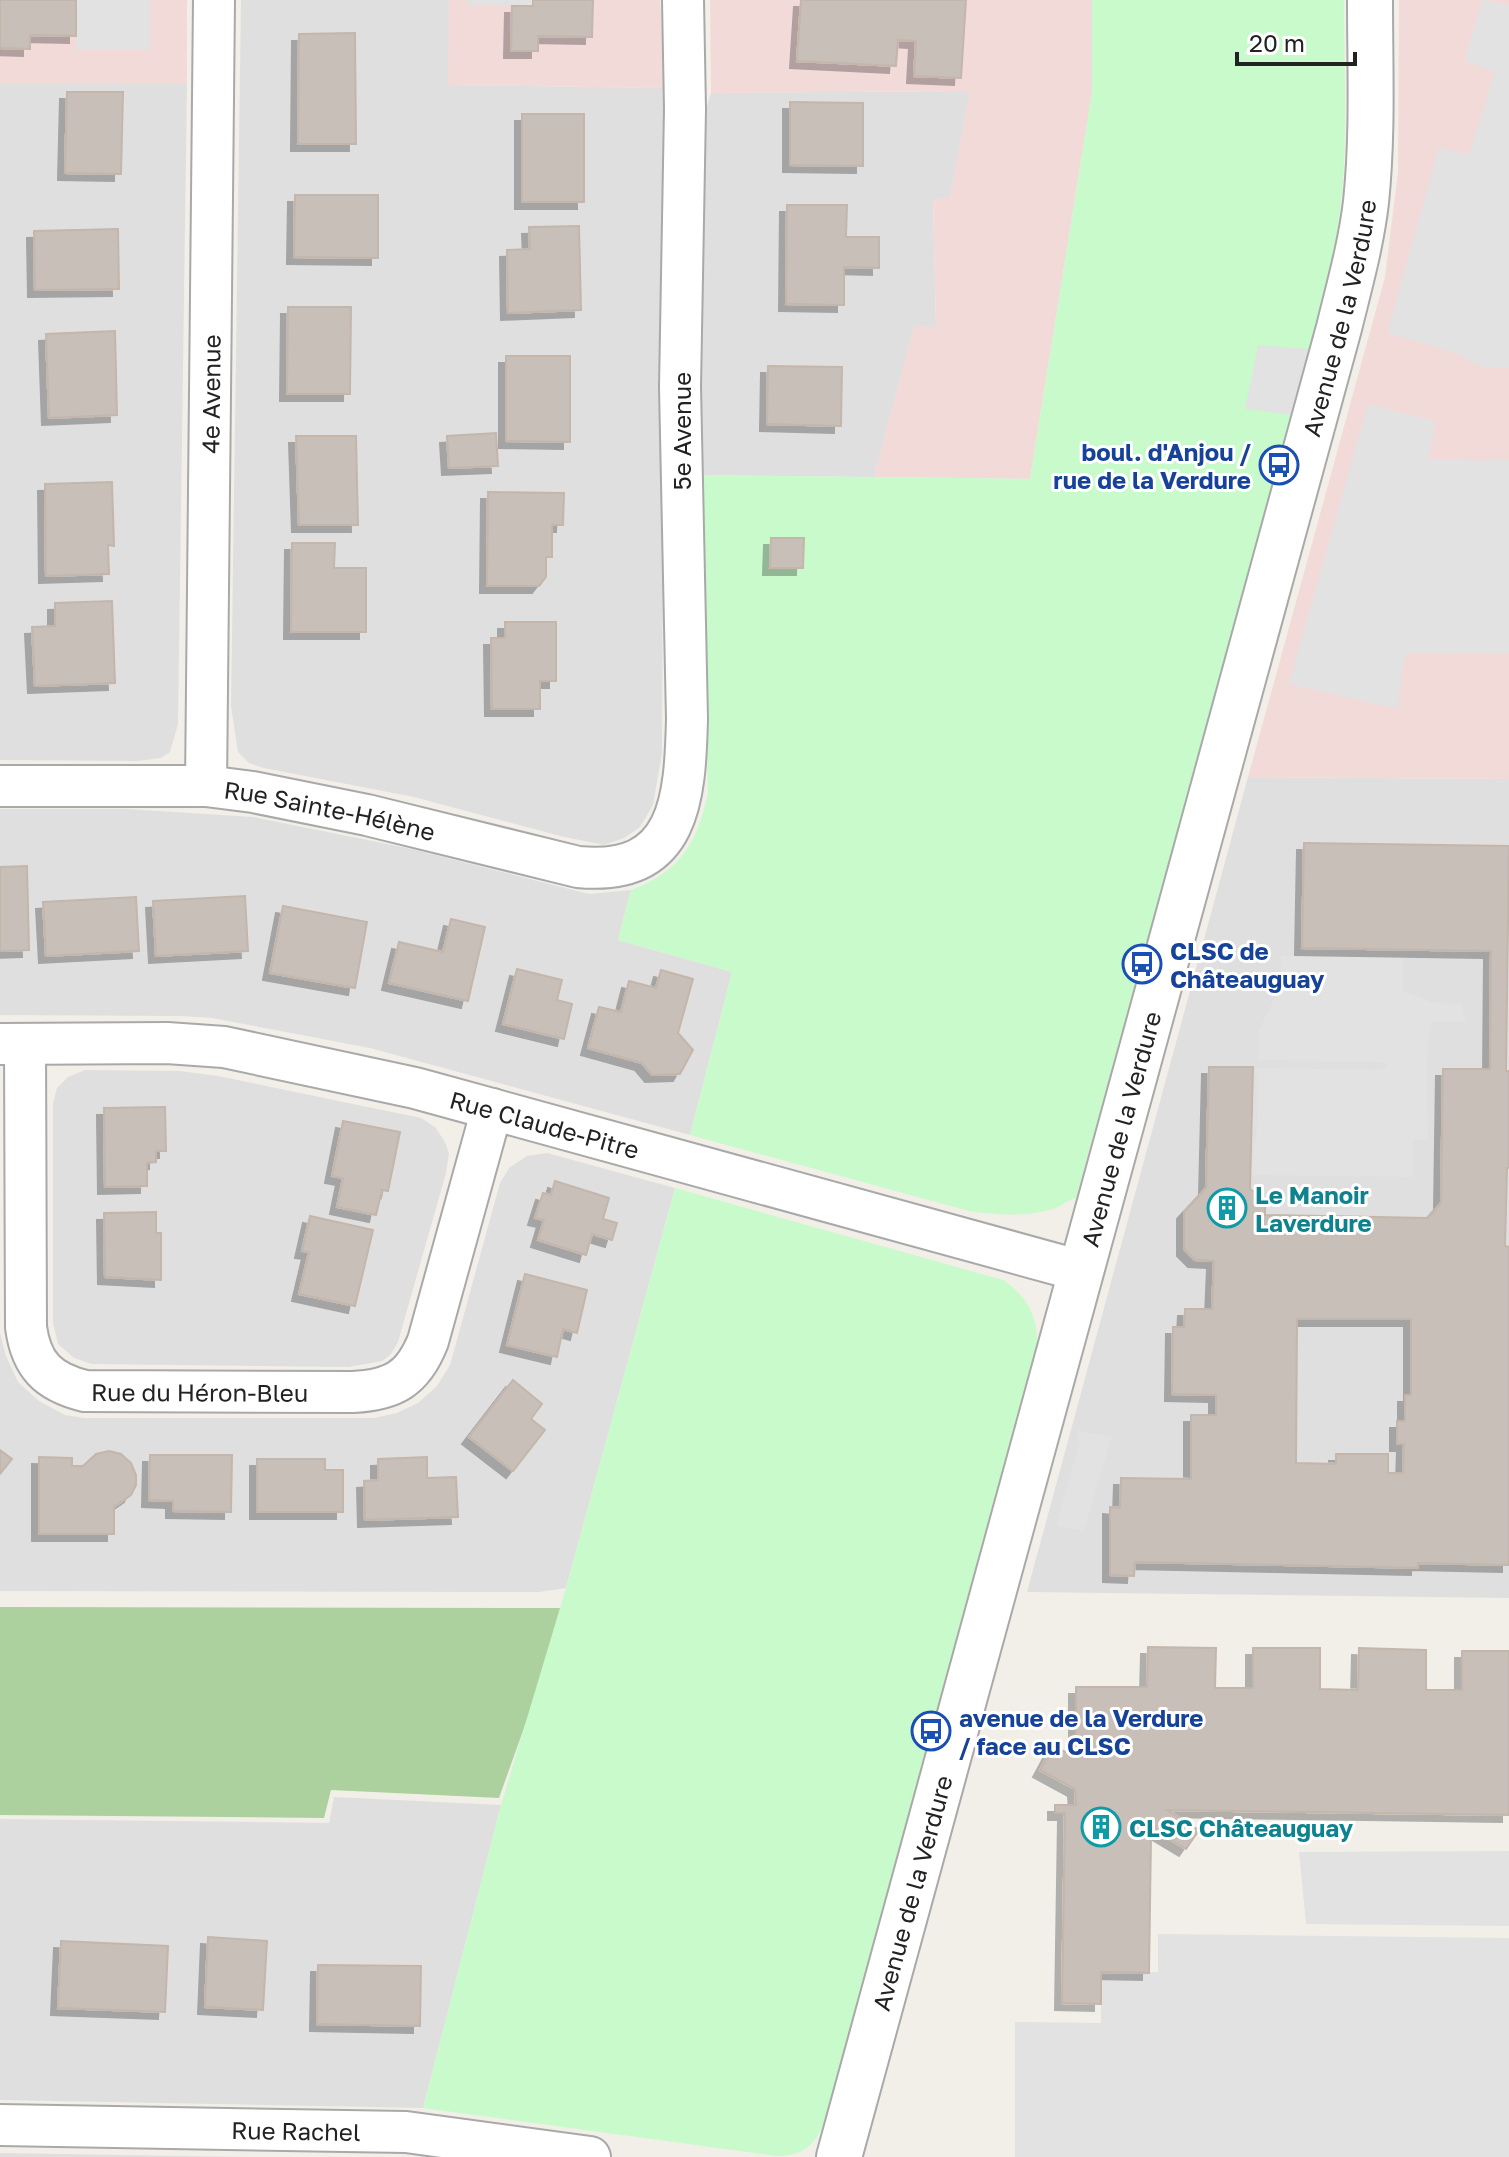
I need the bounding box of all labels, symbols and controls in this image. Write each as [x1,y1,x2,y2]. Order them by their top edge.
scale bar [1237,16,1355,66]
text: 20 m [1249,28,1305,57]
street label: Avenue de la Verdure [1296,198,1381,439]
street label: 4e Avenue [195,334,225,454]
street label: 5e Avenue [667,372,696,490]
place label: boul. d'Anjou / rue de la Verdure [1053,437,1251,494]
bus stop icon: boul. d'Anjou / rue de la Verdure [1258,444,1300,486]
street label: Rue Sainte-Hélène [222,774,438,846]
place label: CLSC de Châteauguay [1170,936,1325,993]
bus stop icon: CLSC de Châteauguay [1121,943,1163,985]
street label: Avenue de la Verdure [1074,1008,1166,1250]
street label: Rue Claude-Pitre [447,1084,643,1163]
place label: Le Manoir Laverdure [1255,1180,1372,1237]
building icon: Le Manoir Laverdure [1206,1187,1248,1229]
street label: Rue du Héron-Bleu [91,1377,308,1406]
place label: avenue de la Verdure / face au CLSC [959,1703,1203,1760]
bus stop icon: avenue de la Verdure / face au CLSC [910,1710,952,1752]
street label: Avenue de la Verdure [865,1772,957,2014]
building icon: CLSC Châteauguay [1080,1806,1122,1848]
place label: CLSC Châteauguay [1129,1813,1354,1842]
street label: Rue Rachel [231,2114,361,2146]

